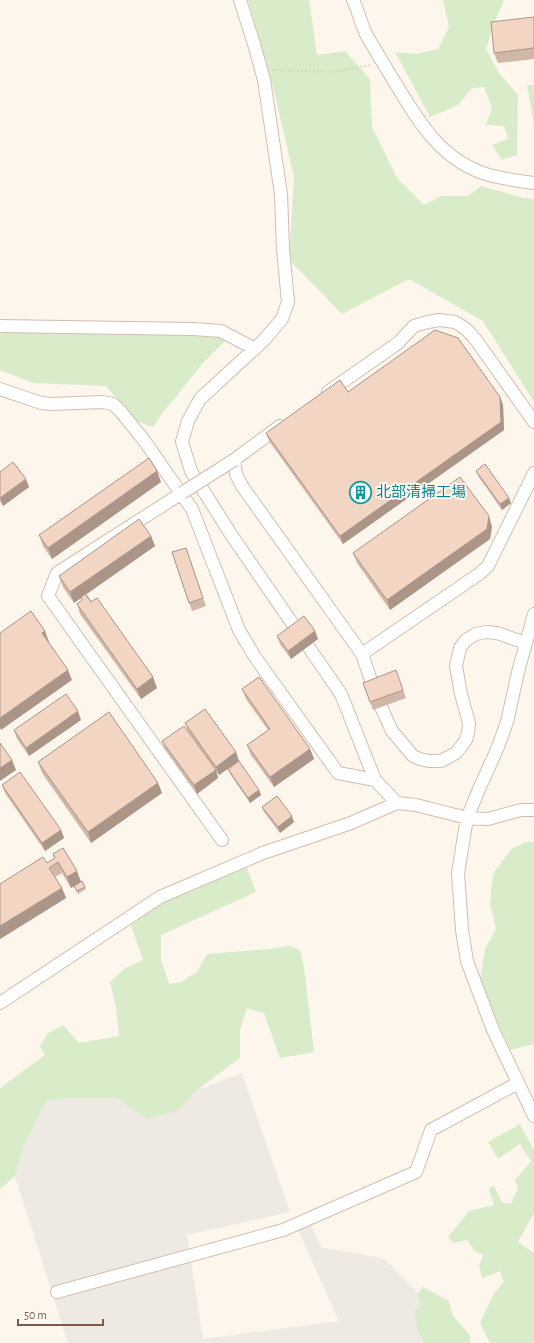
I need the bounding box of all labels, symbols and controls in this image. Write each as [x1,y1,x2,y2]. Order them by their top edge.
building icon: 北部清掃工場 [348,479,374,505]
place label: 北部清掃工場 [376,483,466,500]
scale bar [18,1301,103,1327]
text: 50 m [24,1309,47,1321]

